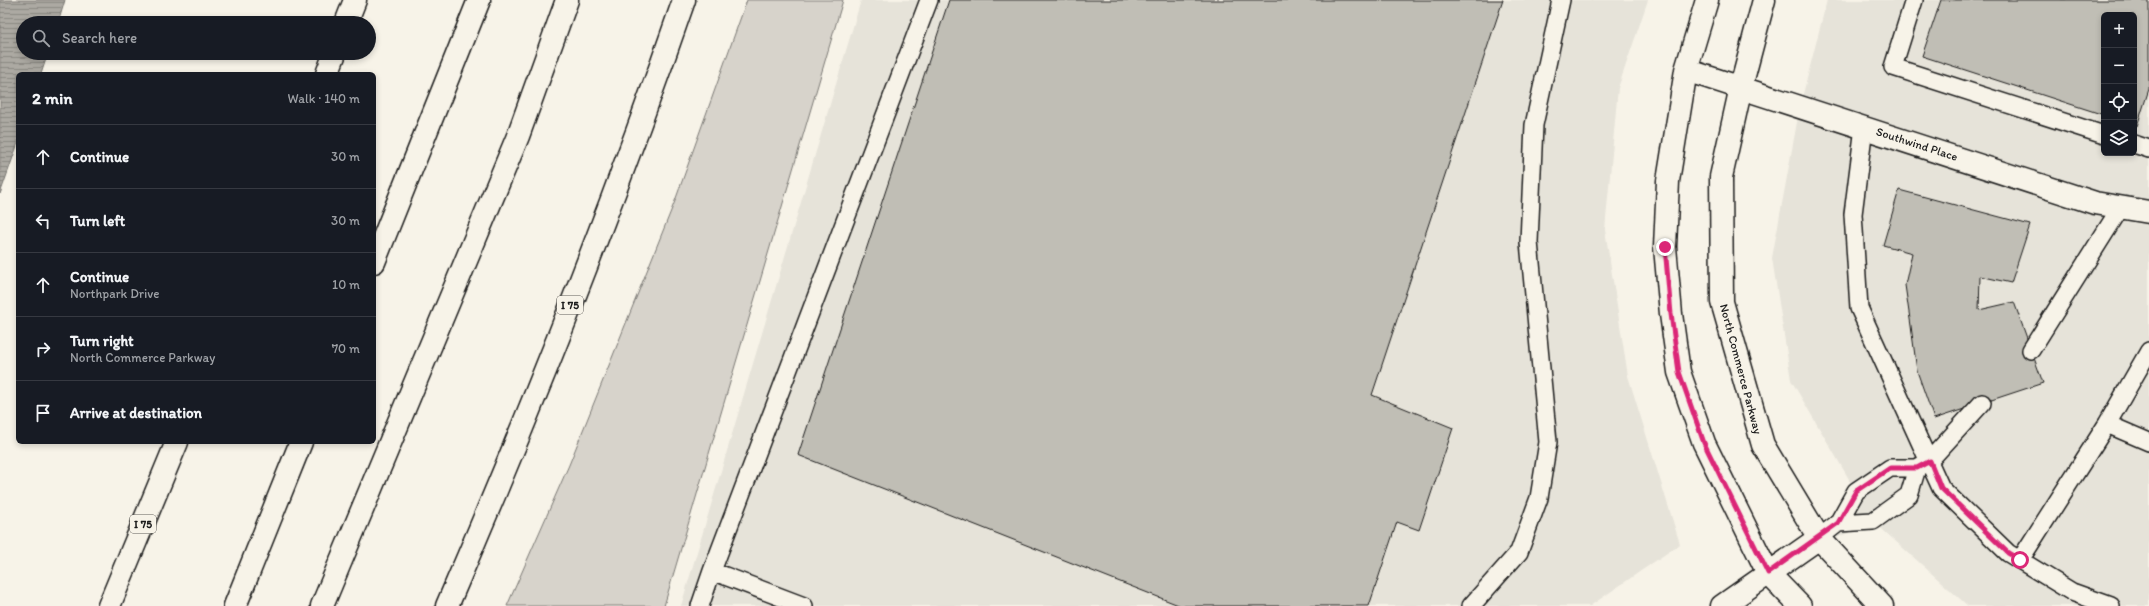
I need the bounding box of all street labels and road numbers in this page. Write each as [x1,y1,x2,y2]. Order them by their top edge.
street label: Southwind Place [1874,124,1960,164]
road number: I 75 [557,296,583,314]
street label: North Commerce Parkway [1717,302,1765,436]
road number: I 75 [130,515,156,533]

